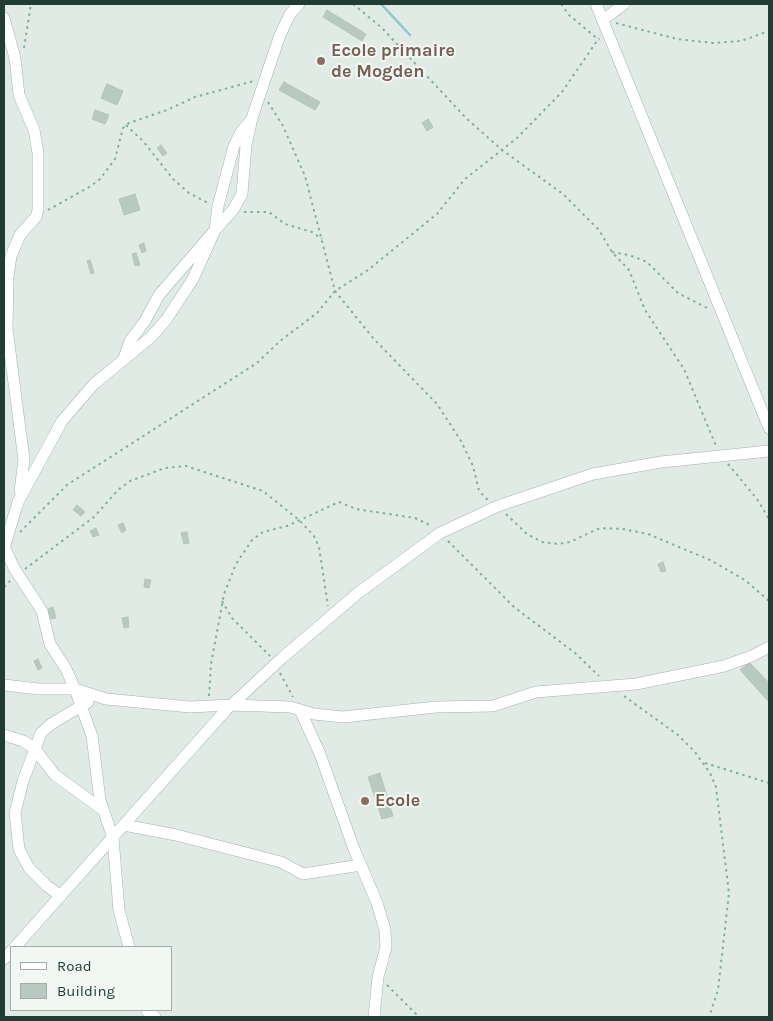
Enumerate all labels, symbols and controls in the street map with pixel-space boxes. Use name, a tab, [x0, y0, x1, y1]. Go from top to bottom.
place label: Ecole primaire de Mogden	[331, 40, 455, 82]
marker: Ecole primaire de Mogden	[315, 55, 327, 67]
place label: Ecole	[375, 790, 420, 812]
marker: Ecole	[359, 795, 371, 807]
legend	[10, 946, 172, 1011]
text: Road	[57, 957, 92, 975]
text: Building	[57, 982, 115, 1000]

